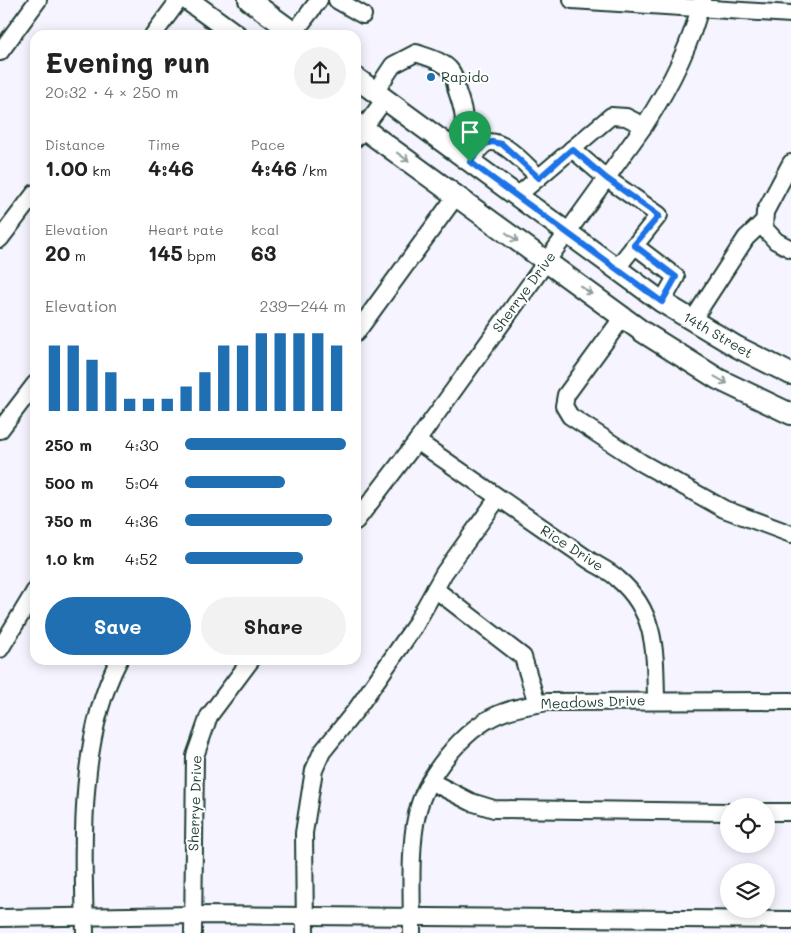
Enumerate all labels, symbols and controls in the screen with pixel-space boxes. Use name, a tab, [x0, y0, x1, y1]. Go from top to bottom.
text: Evening run	[45, 44, 210, 80]
button: share	[294, 47, 346, 99]
place label: Rapido	[441, 67, 489, 86]
marker: Rapido	[425, 71, 437, 83]
text: 20:32 · 4 × 250 m	[45, 81, 179, 102]
pin	[449, 111, 491, 162]
icon: arrive	[456, 118, 484, 146]
text: Distance	[45, 135, 105, 154]
text: Time	[148, 135, 180, 154]
text: Pace	[251, 135, 285, 154]
one-way arrow	[396, 152, 410, 162]
text: 1.00	[45, 154, 88, 181]
text: 4:46	[148, 154, 194, 181]
text: 4:46	[251, 154, 297, 181]
text: km	[88, 161, 111, 180]
text: /km	[297, 161, 327, 180]
text: Elevation	[45, 220, 108, 239]
text: Heart rate	[148, 220, 224, 239]
text: kcal	[251, 220, 279, 239]
one-way arrow	[505, 231, 518, 242]
text: 20	[45, 239, 70, 266]
text: 145	[148, 239, 183, 266]
text: 63	[251, 239, 276, 266]
text: m	[70, 246, 86, 265]
text: bpm	[183, 246, 216, 265]
street label: Sherrye Drive	[488, 247, 559, 336]
one-way arrow	[579, 285, 593, 295]
text: Elevation	[45, 295, 117, 316]
text: 239–244 m	[260, 295, 346, 316]
street label: 14th Street	[680, 307, 757, 362]
one-way arrow	[713, 376, 728, 385]
text: 250 m	[45, 434, 92, 455]
text: 4:30	[125, 434, 159, 455]
text: 500 m	[45, 472, 93, 493]
text: 5:04	[125, 472, 159, 493]
text: 750 m	[45, 510, 92, 531]
text: 4:36	[125, 510, 158, 531]
street label: Rice Drive	[537, 520, 607, 575]
text: 1.0 km	[45, 548, 94, 569]
text: 4:52	[125, 548, 158, 569]
button: Save	[45, 597, 191, 655]
button: Share	[201, 597, 346, 655]
street label: Meadows Drive	[540, 690, 646, 713]
street label: Sherrye Drive	[183, 755, 206, 851]
map controls	[720, 798, 775, 918]
button: locate	[720, 798, 775, 853]
button: layers	[720, 863, 775, 918]

